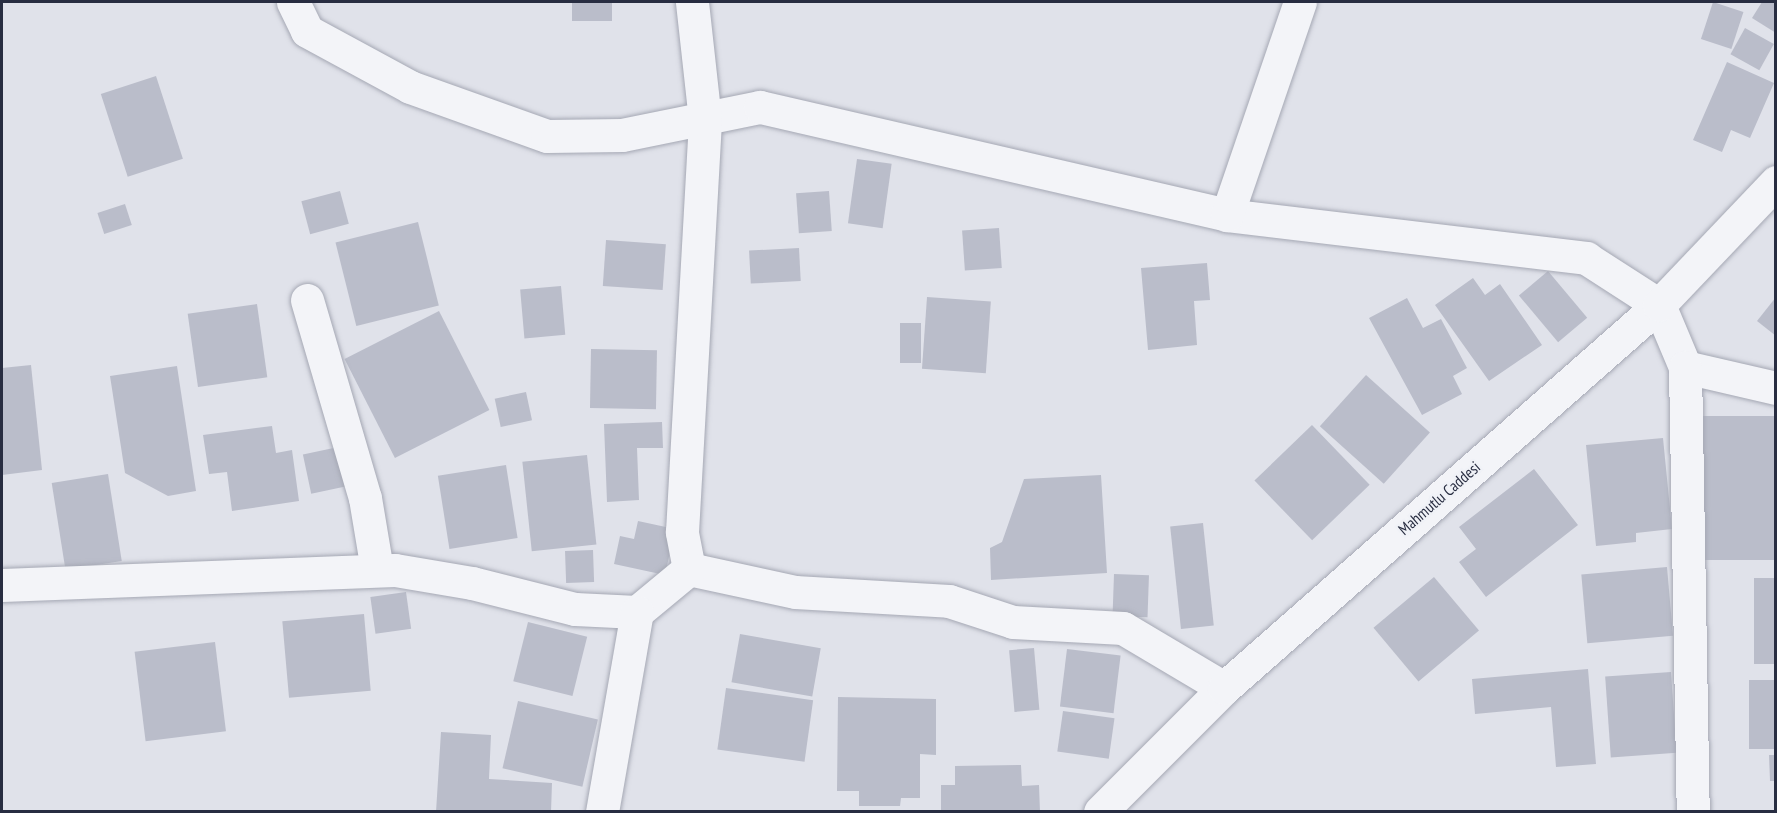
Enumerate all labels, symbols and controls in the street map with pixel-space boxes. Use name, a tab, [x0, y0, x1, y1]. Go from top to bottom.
street label: Mahmutlu Caddesi	[1394, 457, 1484, 539]

